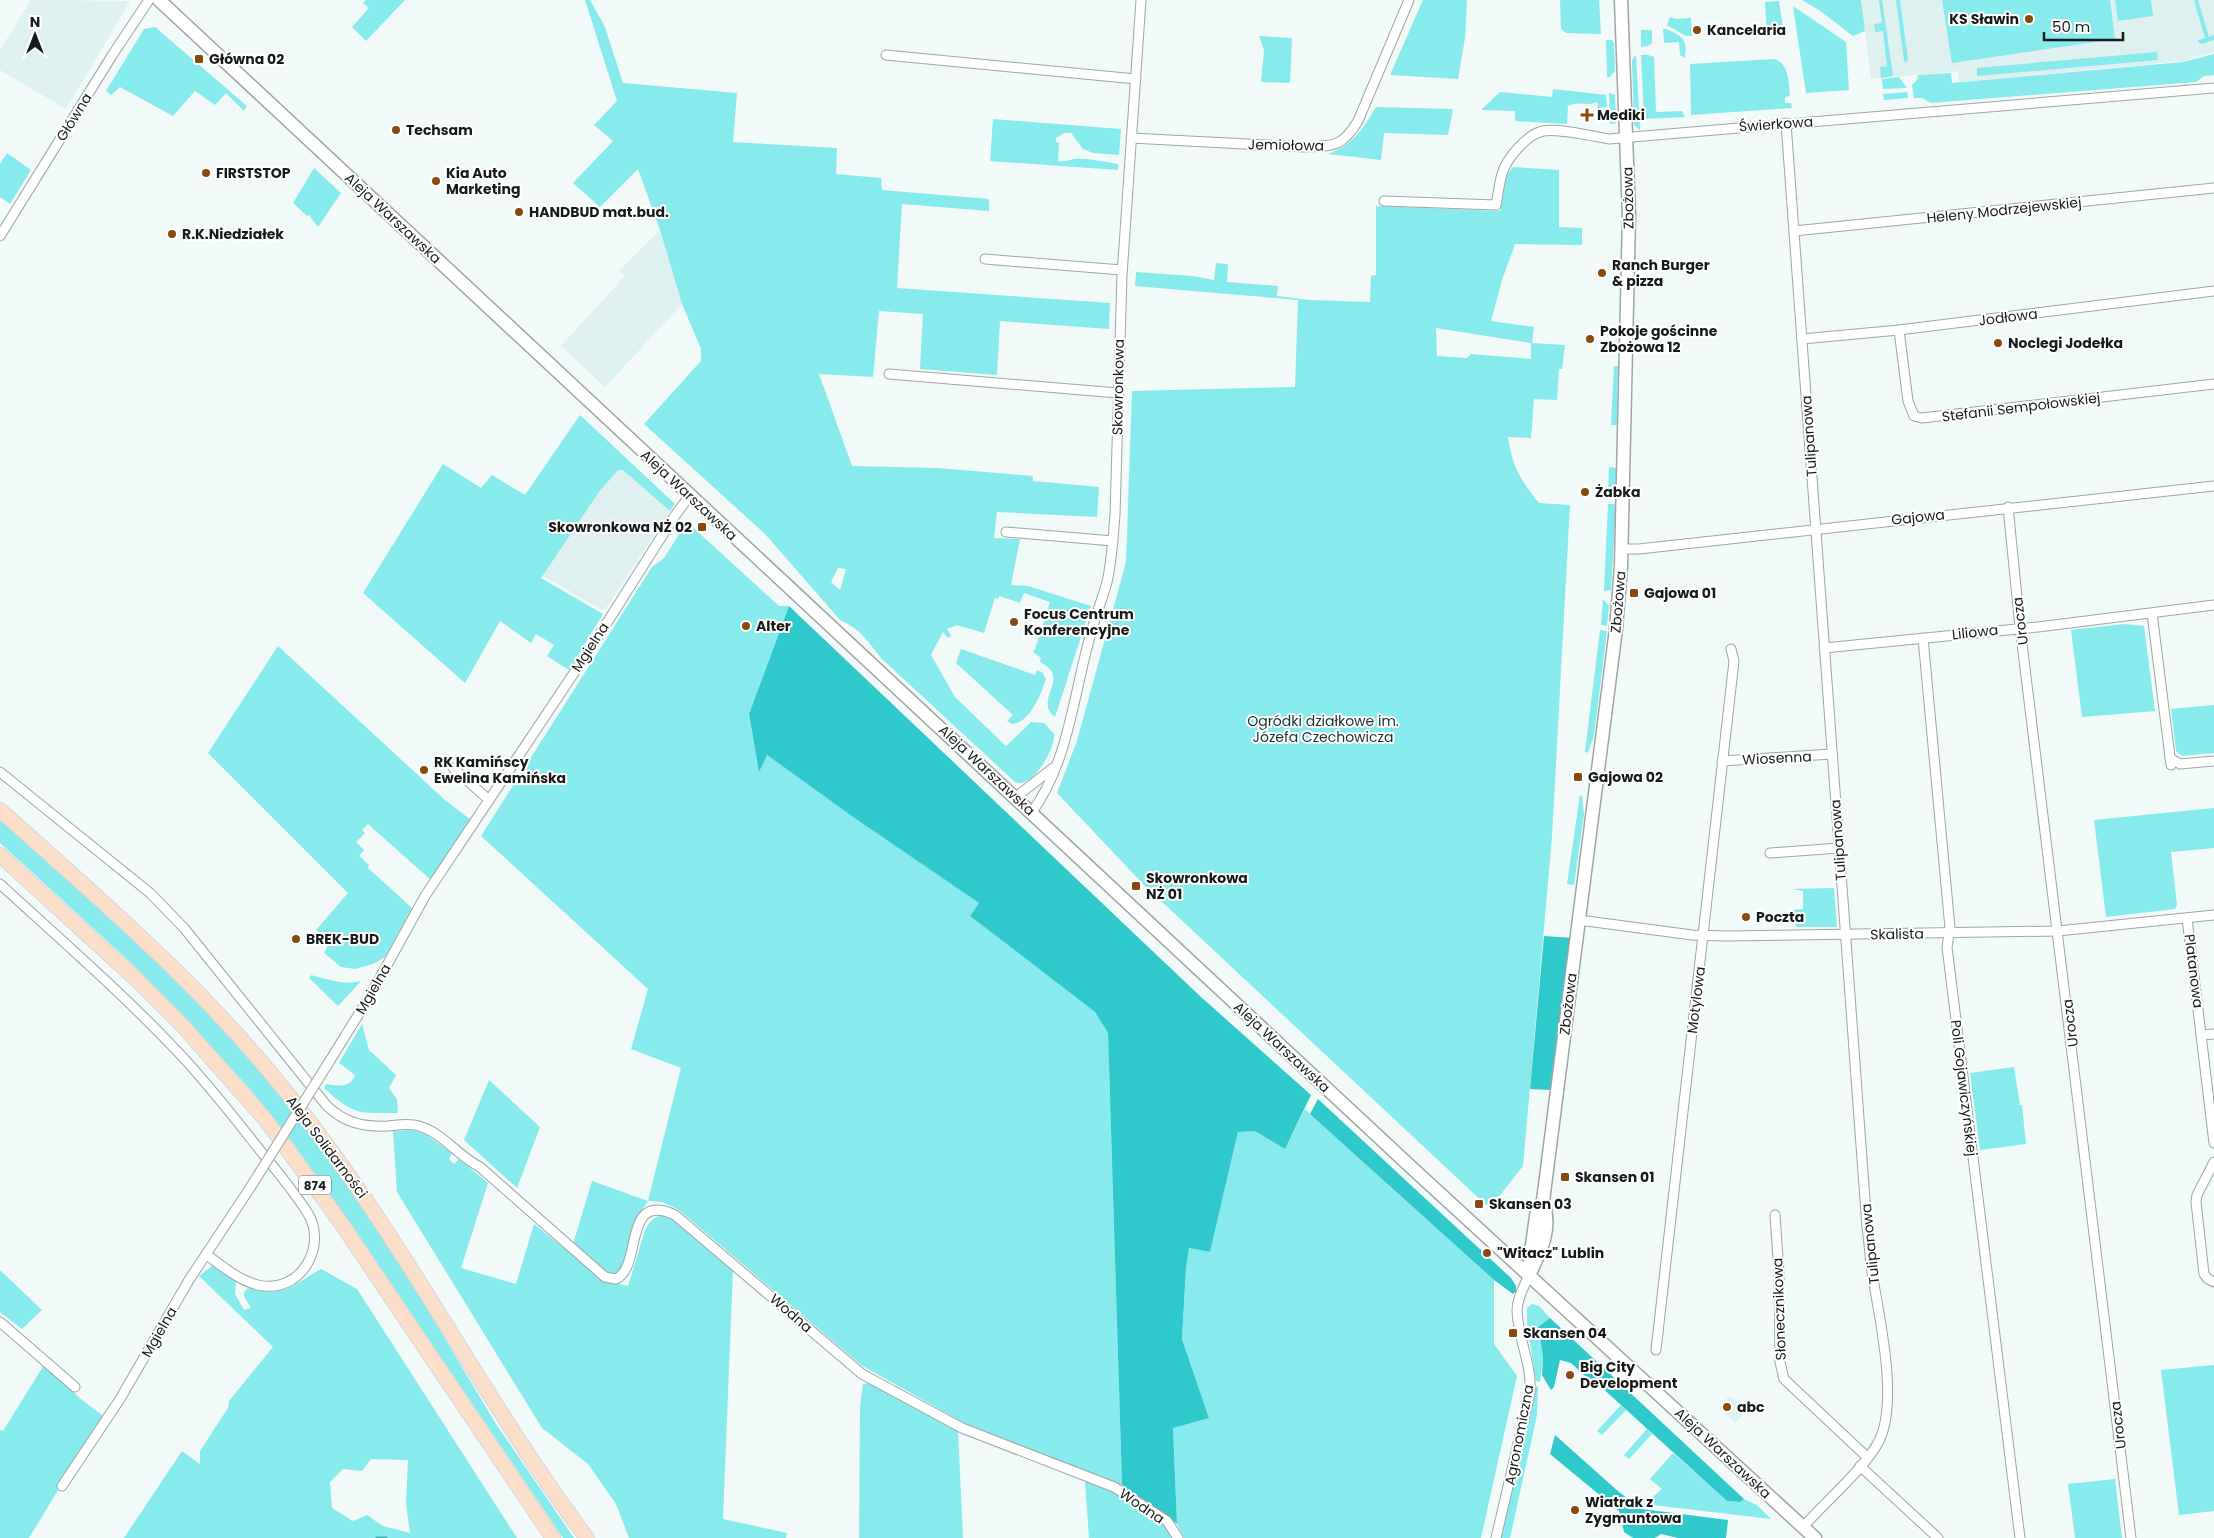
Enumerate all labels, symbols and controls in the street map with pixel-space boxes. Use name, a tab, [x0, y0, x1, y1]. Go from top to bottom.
place label: KS Sławin	[1949, 9, 2019, 29]
north arrow	[10, 10, 60, 60]
scale bar	[2044, 10, 2123, 42]
text: N	[30, 12, 40, 32]
marker: KS Sławin	[2023, 13, 2035, 25]
text: 50 m	[2052, 16, 2090, 37]
place label: Kancelaria	[1707, 20, 1786, 40]
marker: Kancelaria	[1691, 24, 1703, 36]
place label: Główna 02	[209, 49, 284, 69]
marker: Główna 02	[193, 53, 205, 65]
street label: Główna	[51, 89, 97, 145]
place label: Mediki	[1597, 105, 1645, 125]
marker: Mediki	[1581, 109, 1593, 121]
street label: Świerkowa	[1738, 111, 1814, 137]
place label: Techsam	[406, 120, 473, 140]
marker: Techsam	[390, 124, 402, 136]
street label: Jemiołowa	[1248, 134, 1324, 156]
place label: FIRSTSTOP	[216, 163, 291, 183]
place label: Kia Auto Marketing	[446, 163, 520, 199]
marker: FIRSTSTOP	[200, 167, 212, 179]
street label: Zbożowa	[1617, 167, 1639, 229]
street label: Aleja Warszawska	[340, 168, 446, 268]
marker: Kia Auto Marketing	[430, 175, 442, 187]
street label: Heleny Modrzejewskiej	[1926, 192, 2082, 228]
place label: HANDBUD mat.bud.	[529, 202, 669, 222]
marker: HANDBUD mat.bud.	[513, 206, 525, 218]
place label: R.K.Niedziałek	[182, 224, 284, 244]
marker: R.K.Niedziałek	[166, 228, 178, 240]
place label: Ranch Burger & pizza	[1612, 255, 1710, 291]
marker: Ranch Burger & pizza	[1596, 267, 1608, 279]
street label: Jodłowa	[1977, 303, 2039, 331]
place label: Pokoje gościnne Zbożowa 12	[1600, 321, 1718, 357]
marker: Pokoje gościnne Zbożowa 12	[1584, 333, 1596, 345]
place label: Noclegi Jodełka	[2008, 333, 2123, 353]
marker: Noclegi Jodełka	[1992, 337, 2004, 349]
street label: Skowronkowa	[1107, 339, 1129, 435]
street label: Stefanii Sempołowskiej	[1941, 387, 2101, 427]
street label: Tulipanowa	[1796, 395, 1822, 477]
street label: Aleja Warszawska	[636, 445, 742, 545]
place label: Żabka	[1595, 482, 1641, 502]
marker: Żabka	[1579, 486, 1591, 498]
street label: Gajowa	[1890, 504, 1946, 530]
place label: Skowronkowa NŻ 02	[548, 517, 692, 537]
marker: Skowronkowa NŻ 02	[696, 521, 708, 533]
street label: Zbożowa	[1605, 570, 1631, 634]
place label: Gajowa 01	[1644, 583, 1716, 603]
marker: Gajowa 01	[1628, 587, 1640, 599]
street label: Urocza	[2007, 596, 2033, 646]
place label: Focus Centrum Konferencyjne	[1024, 604, 1134, 640]
place label: Alter	[756, 616, 791, 636]
marker: Focus Centrum Konferencyjne	[1008, 616, 1020, 628]
street label: Mgielna	[566, 618, 614, 676]
marker: Alter	[740, 620, 752, 632]
street label: Liliowa	[1951, 620, 1999, 644]
park label: Ogródki działkowe im. Józefa Czechowicza	[1247, 711, 1399, 747]
street label: Aleja Warszawska	[934, 720, 1040, 820]
street label: Wiosenna	[1742, 746, 1812, 770]
place label: RK Kamińscy Ewelina Kamińska	[434, 752, 566, 788]
marker: RK Kamińscy Ewelina Kamińska	[418, 764, 430, 776]
place label: Gajowa 02	[1588, 767, 1663, 787]
marker: Gajowa 02	[1572, 771, 1584, 783]
street label: Tulipanowa	[1825, 799, 1851, 881]
place label: Skowronkowa NŻ 01	[1146, 868, 1248, 904]
marker: Skowronkowa NŻ 01	[1130, 880, 1142, 892]
place label: Poczta	[1756, 907, 1804, 927]
marker: Poczta	[1740, 911, 1752, 923]
street label: Skalista	[1870, 924, 1924, 944]
place label: BREK-BUD	[306, 929, 379, 949]
marker: BREK-BUD	[290, 933, 302, 945]
street label: Platanowa	[2180, 933, 2208, 1009]
street label: Mgielna	[350, 960, 396, 1018]
street label: Motylowa	[1682, 965, 1710, 1035]
street label: Zbożowa	[1554, 972, 1582, 1036]
street label: Aleja Warszawska	[1229, 997, 1335, 1097]
street label: Urocza	[2057, 998, 2083, 1048]
street label: Poli Gojawiczyńskiej	[1946, 1019, 1982, 1157]
street label: Aleja Solidarności	[282, 1092, 372, 1202]
place label: Skansen 01	[1575, 1167, 1654, 1187]
marker: Skansen 01	[1559, 1171, 1571, 1183]
road number: 874	[299, 1176, 331, 1194]
place label: Skansen 03	[1489, 1194, 1572, 1214]
marker: Skansen 03	[1473, 1198, 1485, 1210]
street label: Tulipanowa	[1856, 1203, 1884, 1285]
place label: "Witacz" Lublin	[1497, 1243, 1604, 1263]
marker: "Witacz" Lublin	[1481, 1247, 1493, 1259]
street label: Słonecznikowa	[1767, 1257, 1791, 1361]
street label: Wodna	[765, 1289, 817, 1337]
street label: Mgielna	[136, 1303, 182, 1361]
place label: Skansen 04	[1523, 1323, 1607, 1343]
marker: Skansen 04	[1507, 1327, 1519, 1339]
place label: Big City Development	[1580, 1357, 1678, 1393]
marker: Big City Development	[1564, 1369, 1576, 1381]
street label: Agronomiczna	[1499, 1383, 1539, 1487]
place label: abc	[1737, 1397, 1765, 1417]
street label: Urocza	[2105, 1400, 2131, 1450]
marker: abc	[1721, 1401, 1733, 1413]
street label: Aleja Warszawska	[1670, 1403, 1776, 1503]
street label: Wodna	[1115, 1484, 1169, 1528]
place label: Wiatrak z Zygmuntowa	[1585, 1492, 1682, 1528]
marker: Wiatrak z Zygmuntowa	[1569, 1504, 1581, 1516]

